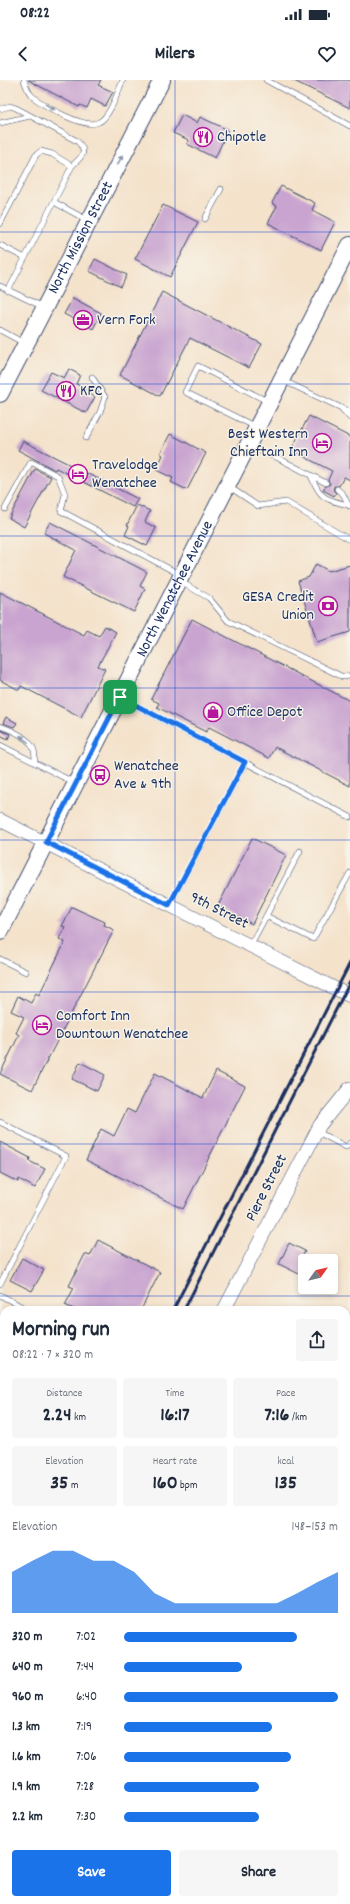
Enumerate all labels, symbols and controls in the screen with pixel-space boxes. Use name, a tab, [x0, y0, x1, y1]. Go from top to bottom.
text: 08:22	[20, 3, 50, 25]
text: Milers	[155, 42, 195, 67]
icon: back	[12, 43, 34, 65]
icon: heart	[316, 43, 338, 65]
one-way arrow	[44, 104, 56, 111]
restaurant icon: Chipotle	[192, 126, 214, 148]
place label: Chipotle	[217, 126, 266, 149]
one-way arrow	[117, 155, 123, 166]
street label: North Mission Street	[42, 177, 119, 298]
office icon: Vern Fork	[72, 309, 94, 331]
place label: Vern Fork	[97, 309, 155, 332]
restaurant icon: KFC	[55, 380, 77, 402]
place label: KFC	[80, 380, 103, 403]
place label: Best Western Chieftain Inn	[228, 423, 308, 464]
hotel icon: Best Western Chieftain Inn	[311, 432, 333, 454]
place label: Travelodge Wenatchee	[92, 454, 158, 495]
hotel icon: Travelodge Wenatchee	[67, 463, 89, 485]
street label: North Wenatchee Avenue	[130, 517, 219, 661]
place label: GESA Credit Union	[242, 586, 314, 627]
bank icon: GESA Credit Union	[317, 595, 339, 617]
pin	[103, 680, 137, 714]
icon: arrive	[109, 686, 131, 708]
shop icon: Office Depot	[202, 701, 224, 723]
place label: Office Depot	[227, 701, 302, 724]
one-way arrow	[19, 735, 29, 744]
place label: Wenatchee Ave & 9th	[114, 755, 179, 796]
bus stop icon: Wenatchee Ave & 9th	[89, 764, 111, 786]
street label: 9th Street	[186, 886, 252, 936]
place label: Comfort Inn Downtown Wenatchee	[56, 1005, 188, 1046]
hotel icon: Comfort Inn Downtown Wenatchee	[31, 1014, 53, 1036]
street label: Piere Street	[240, 1150, 294, 1226]
north arrow	[298, 1254, 338, 1294]
map controls	[298, 1254, 338, 1294]
text: Morning run	[12, 1315, 110, 1346]
button: share	[296, 1319, 338, 1361]
text: 08:22 · 7 × 320 m	[12, 1346, 93, 1365]
text: Distance	[46, 1386, 82, 1402]
text: Time	[166, 1386, 184, 1402]
text: Pace	[276, 1386, 295, 1402]
text: 2.24	[42, 1402, 72, 1430]
text: 16:17	[160, 1402, 190, 1430]
text: 7:16	[264, 1402, 289, 1430]
text: km	[72, 1410, 86, 1426]
text: /km	[289, 1410, 307, 1426]
text: Elevation	[45, 1454, 83, 1470]
text: Heart rate	[153, 1454, 197, 1470]
text: kcal	[277, 1454, 294, 1470]
text: 35	[50, 1470, 68, 1498]
text: 160	[152, 1470, 178, 1498]
text: 135	[274, 1470, 297, 1498]
text: m	[68, 1478, 78, 1494]
text: bpm	[178, 1478, 198, 1494]
text: Elevation	[12, 1518, 57, 1537]
text: 148–153 m	[292, 1518, 338, 1537]
text: 320 m	[12, 1628, 42, 1647]
text: 7:02	[76, 1628, 96, 1647]
text: 640 m	[12, 1658, 43, 1677]
text: 7:44	[76, 1658, 94, 1677]
text: 960 m	[12, 1688, 43, 1707]
text: 6:40	[76, 1688, 97, 1707]
text: 1.3 km	[12, 1718, 40, 1737]
text: 7:19	[76, 1718, 92, 1737]
text: 1.6 km	[12, 1748, 41, 1767]
text: 7:06	[76, 1748, 97, 1767]
text: 1.9 km	[12, 1778, 40, 1797]
text: 7:28	[76, 1778, 94, 1797]
text: 2.2 km	[12, 1808, 43, 1827]
text: 7:30	[76, 1808, 96, 1827]
button: Save	[12, 1850, 171, 1896]
button: Share	[179, 1850, 338, 1896]

